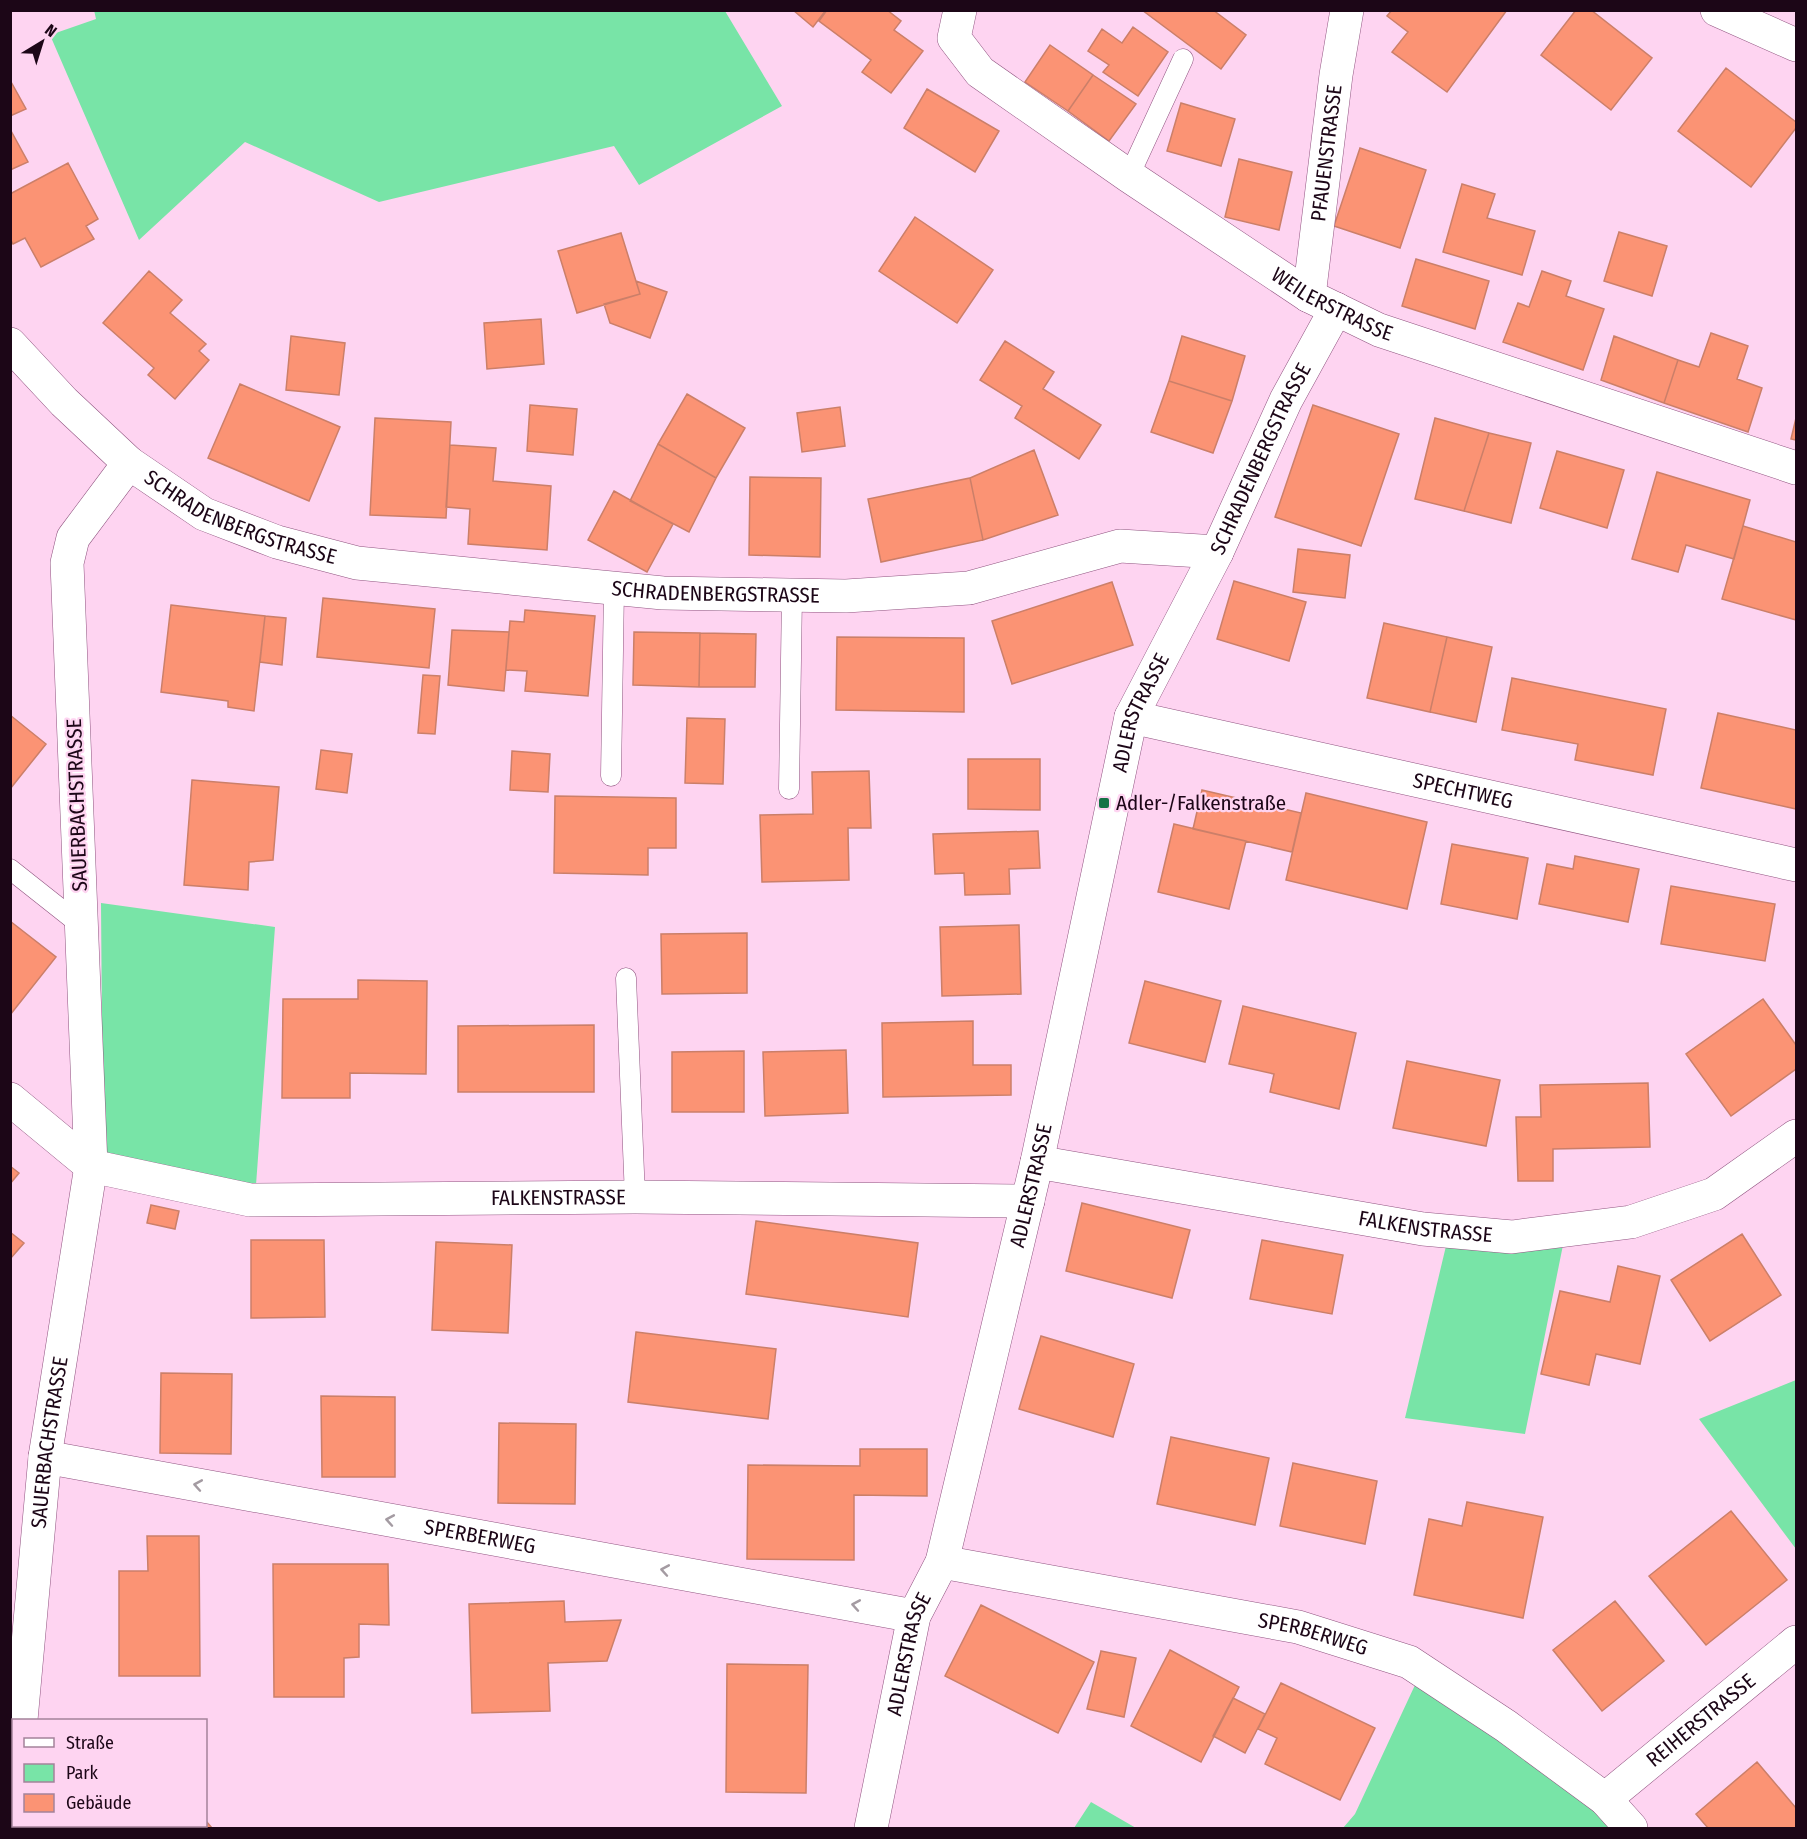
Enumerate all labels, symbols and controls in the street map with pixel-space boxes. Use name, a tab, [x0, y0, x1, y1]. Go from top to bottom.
north arrow	[12, 12, 72, 72]
text: N	[41, 20, 61, 41]
street label: PFAUENSTRASSE	[1305, 83, 1348, 223]
street label: WEILERSTRASSE	[1266, 262, 1396, 347]
street label: SCHRADENBERGSTRASSE	[1205, 358, 1317, 559]
street label: SCHRADENBERGSTRASSE	[139, 464, 339, 570]
street label: SCHRADENBERGSTRASSE	[610, 575, 820, 609]
street label: ADLERSTRASSE	[1107, 649, 1175, 775]
street label: SAUERBACHSTRASSE	[61, 718, 93, 892]
street label: SPECHTWEG	[1410, 767, 1515, 815]
place label: Adler-/Falkenstraße	[1116, 790, 1286, 816]
marker: Adler-/Falkenstraße	[1097, 796, 1111, 810]
street label: ADLERSTRASSE	[1004, 1121, 1058, 1250]
street label: FALKENSTRASSE	[491, 1184, 626, 1211]
street label: FALKENSTRASSE	[1357, 1205, 1494, 1248]
street label: SAUERBACHSTRASSE	[26, 1355, 74, 1530]
one-way arrow	[194, 1479, 204, 1492]
one-way arrow	[385, 1514, 395, 1527]
street label: SPERBERWEG	[422, 1514, 538, 1560]
one-way arrow	[660, 1564, 670, 1577]
street label: ADLERSTRASSE	[881, 1588, 937, 1718]
one-way arrow	[852, 1599, 862, 1612]
street label: SPERBERWEG	[1256, 1607, 1371, 1661]
street label: REIHERSTRASSE	[1641, 1668, 1761, 1773]
legend	[12, 1719, 207, 1827]
text: Straße	[66, 1732, 114, 1754]
text: Park	[66, 1762, 99, 1784]
text: Gebäude	[66, 1792, 132, 1814]

